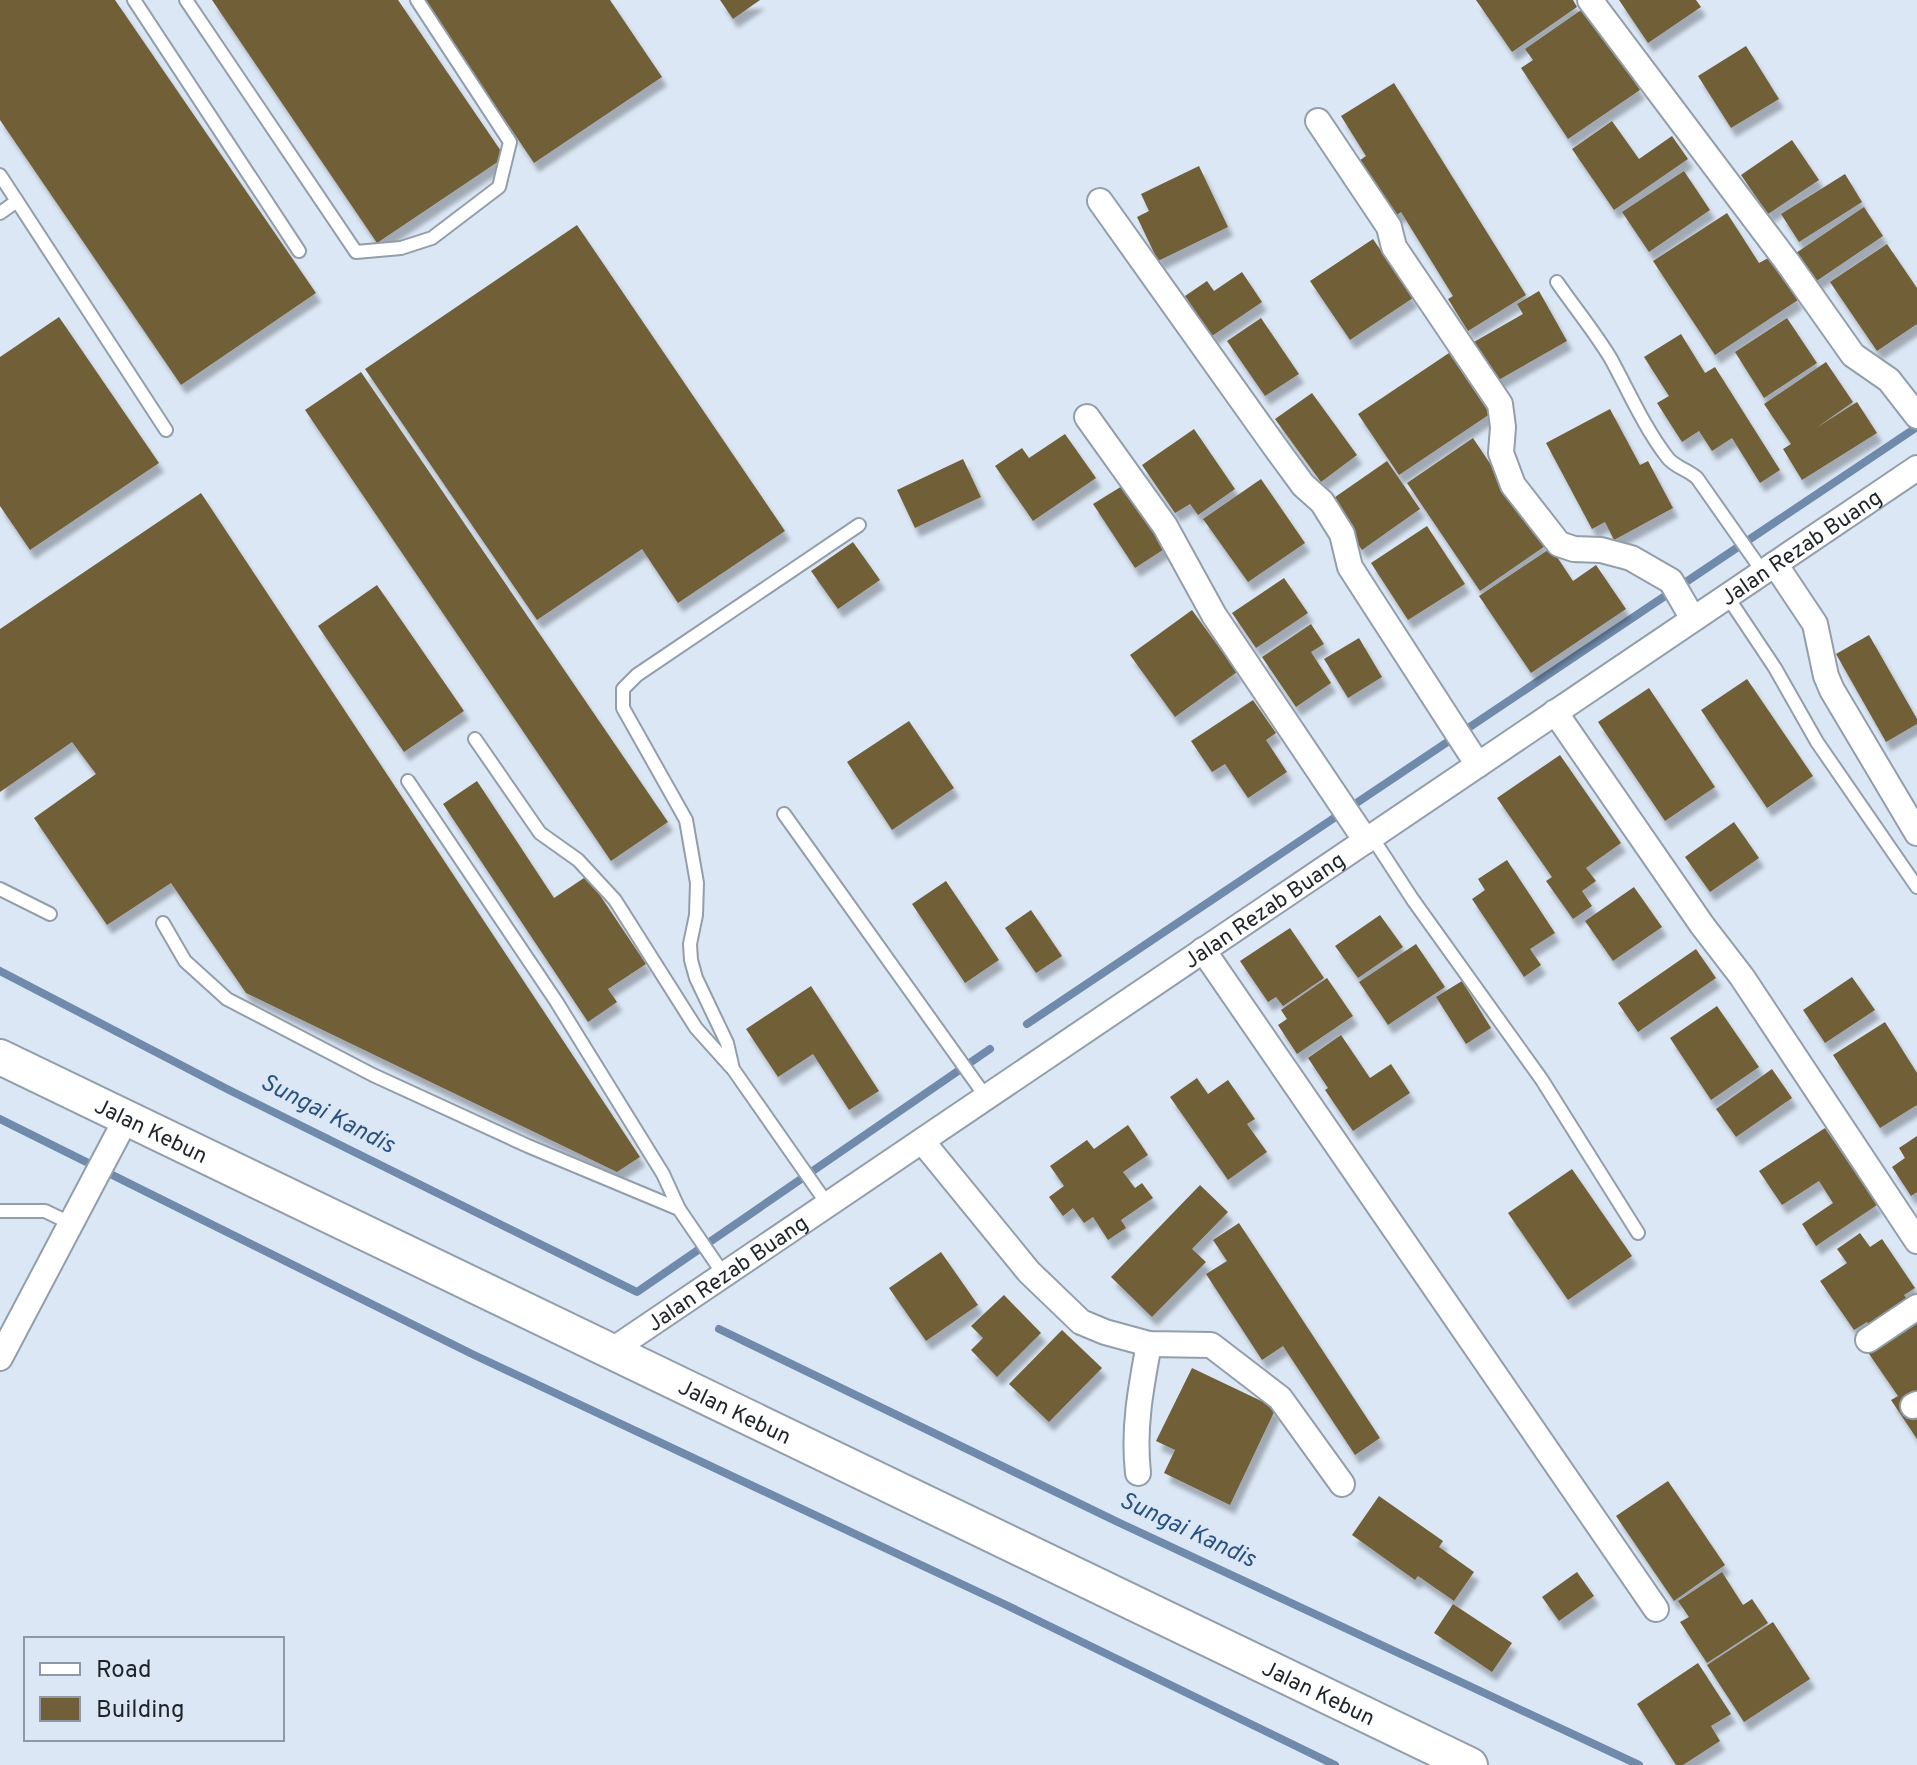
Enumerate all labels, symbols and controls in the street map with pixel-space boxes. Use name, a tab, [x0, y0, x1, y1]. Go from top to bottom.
street label: Jalan Rezab Buang	[1716, 485, 1888, 613]
street label: Jalan Rezab Buang	[1179, 848, 1351, 976]
water label: Sungai Kandis	[255, 1068, 400, 1162]
street label: Jalan Kebun	[89, 1094, 211, 1171]
street label: Jalan Rezab Buang	[643, 1211, 814, 1339]
street label: Jalan Kebun	[673, 1375, 795, 1452]
water label: Sungai Kandis	[1114, 1486, 1261, 1576]
legend	[24, 1637, 284, 1741]
text: Road	[96, 1656, 152, 1686]
street label: Jalan Kebun	[1257, 1656, 1379, 1733]
text: Building	[96, 1696, 185, 1726]

